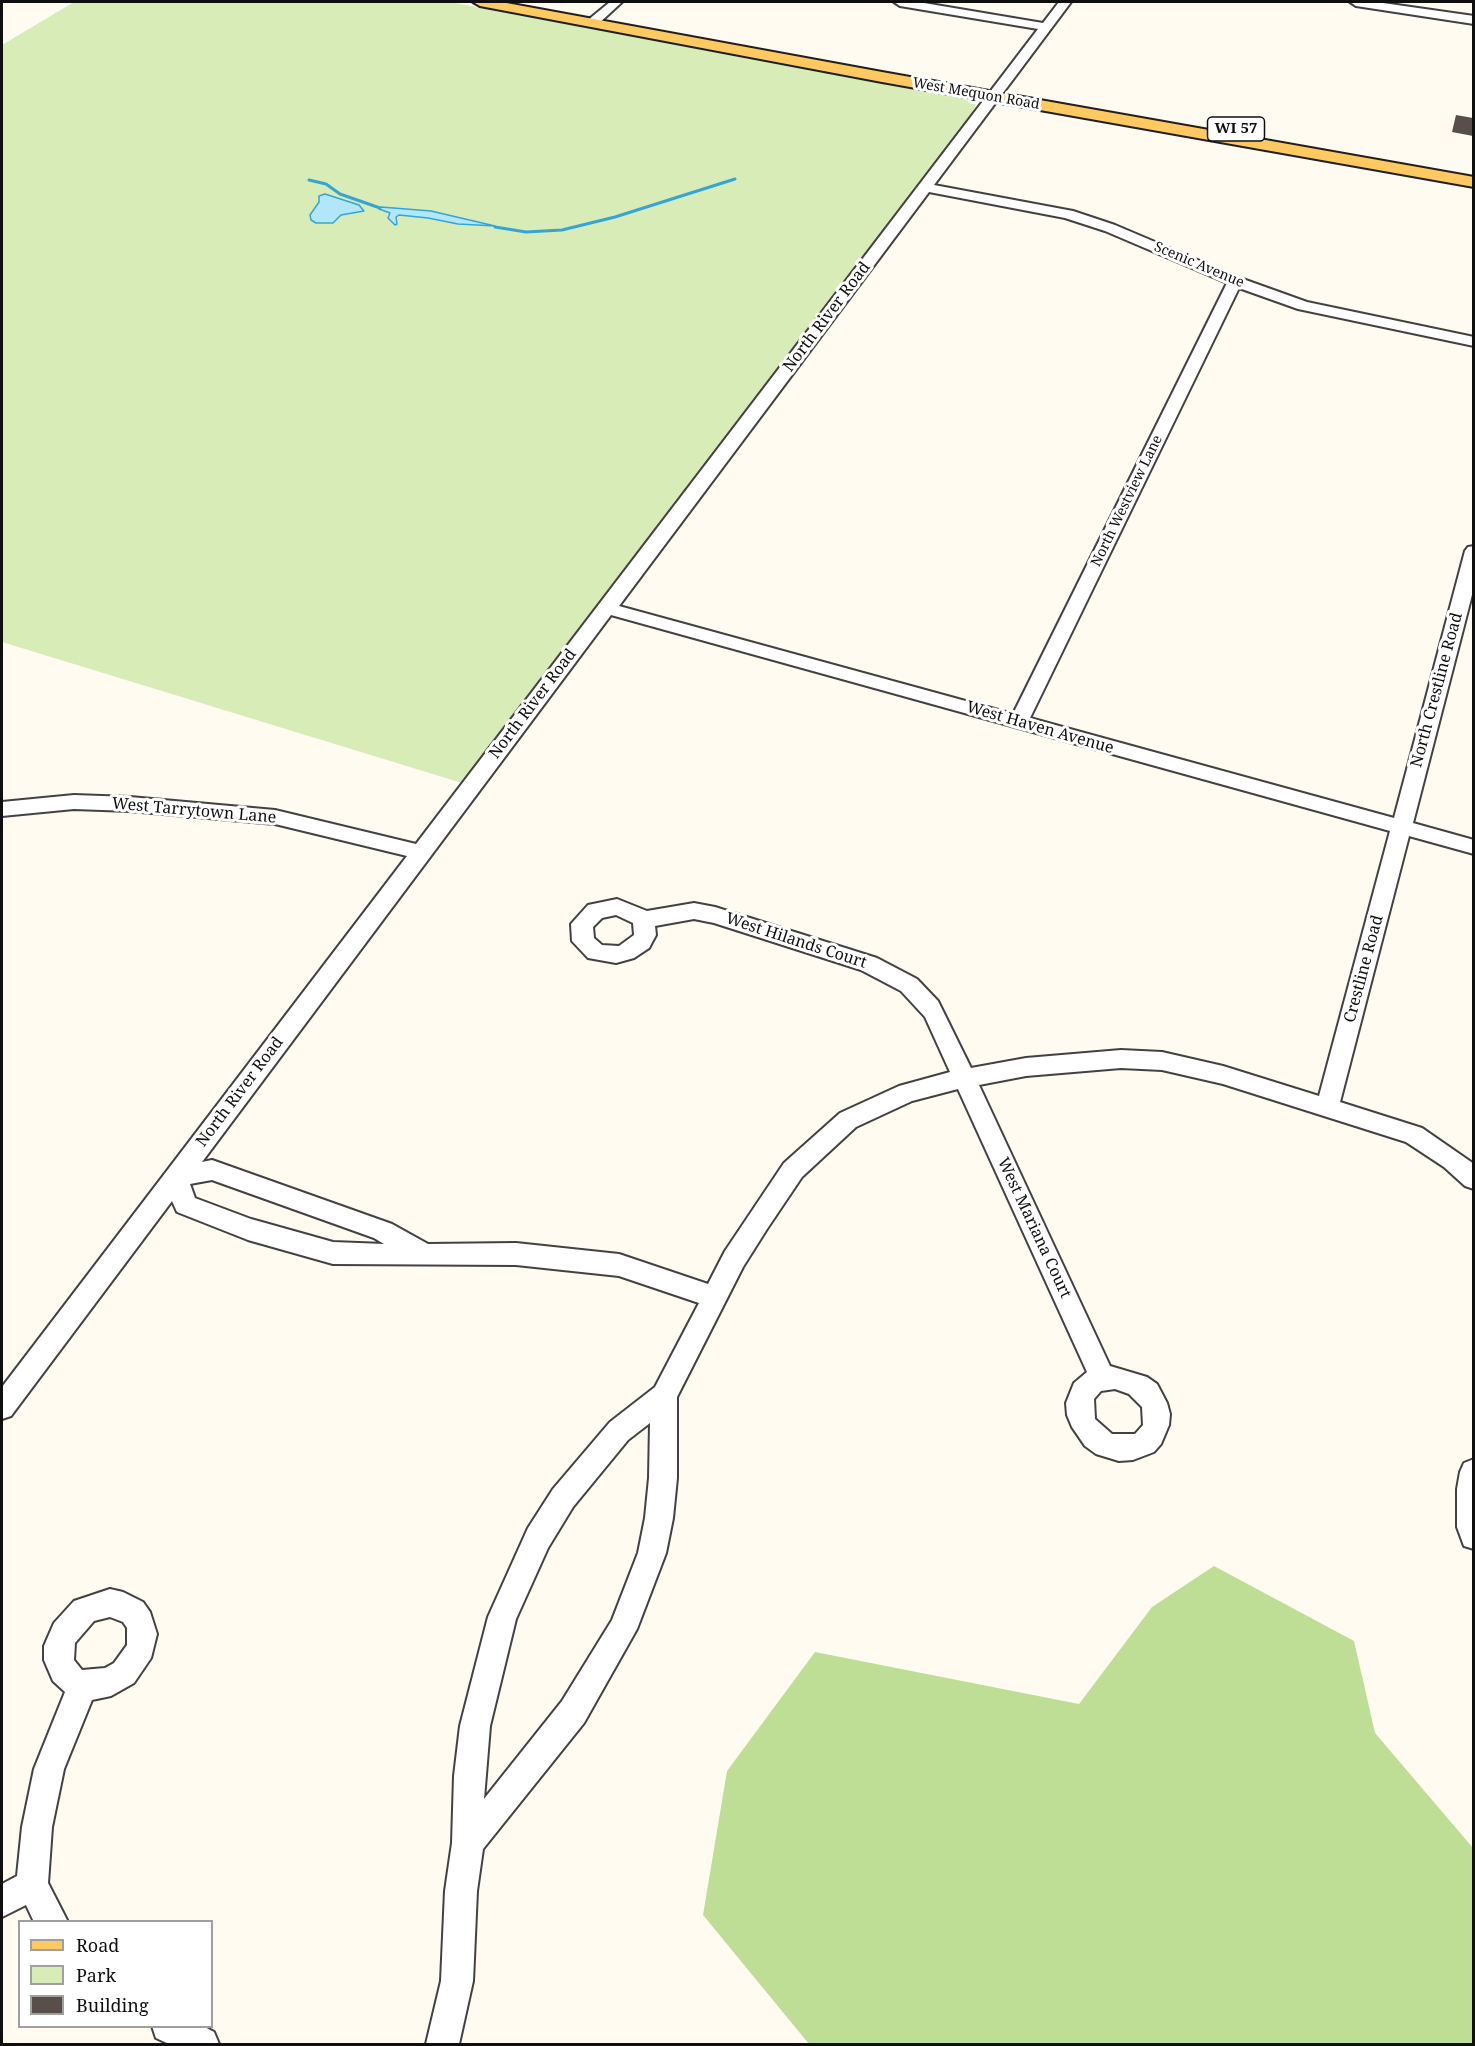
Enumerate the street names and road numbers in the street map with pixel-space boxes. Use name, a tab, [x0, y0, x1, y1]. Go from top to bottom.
street label: West Mequon Road	[911, 75, 1041, 113]
road number: WI 57	[1208, 117, 1264, 141]
street label: Scenic Avenue	[1152, 238, 1246, 292]
street label: North River Road	[779, 258, 875, 376]
street label: North Westview Lane	[1088, 432, 1166, 570]
street label: North Crestline Road	[1407, 611, 1467, 769]
street label: North River Road	[485, 645, 581, 763]
street label: West Haven Avenue	[964, 698, 1116, 758]
street label: West Tarrytown Lane	[111, 794, 277, 828]
street label: West Hilands Court	[723, 909, 869, 973]
street label: Crestline Road	[1340, 913, 1388, 1025]
street label: North River Road	[192, 1033, 288, 1151]
street label: West Mariana Court	[993, 1155, 1075, 1301]

